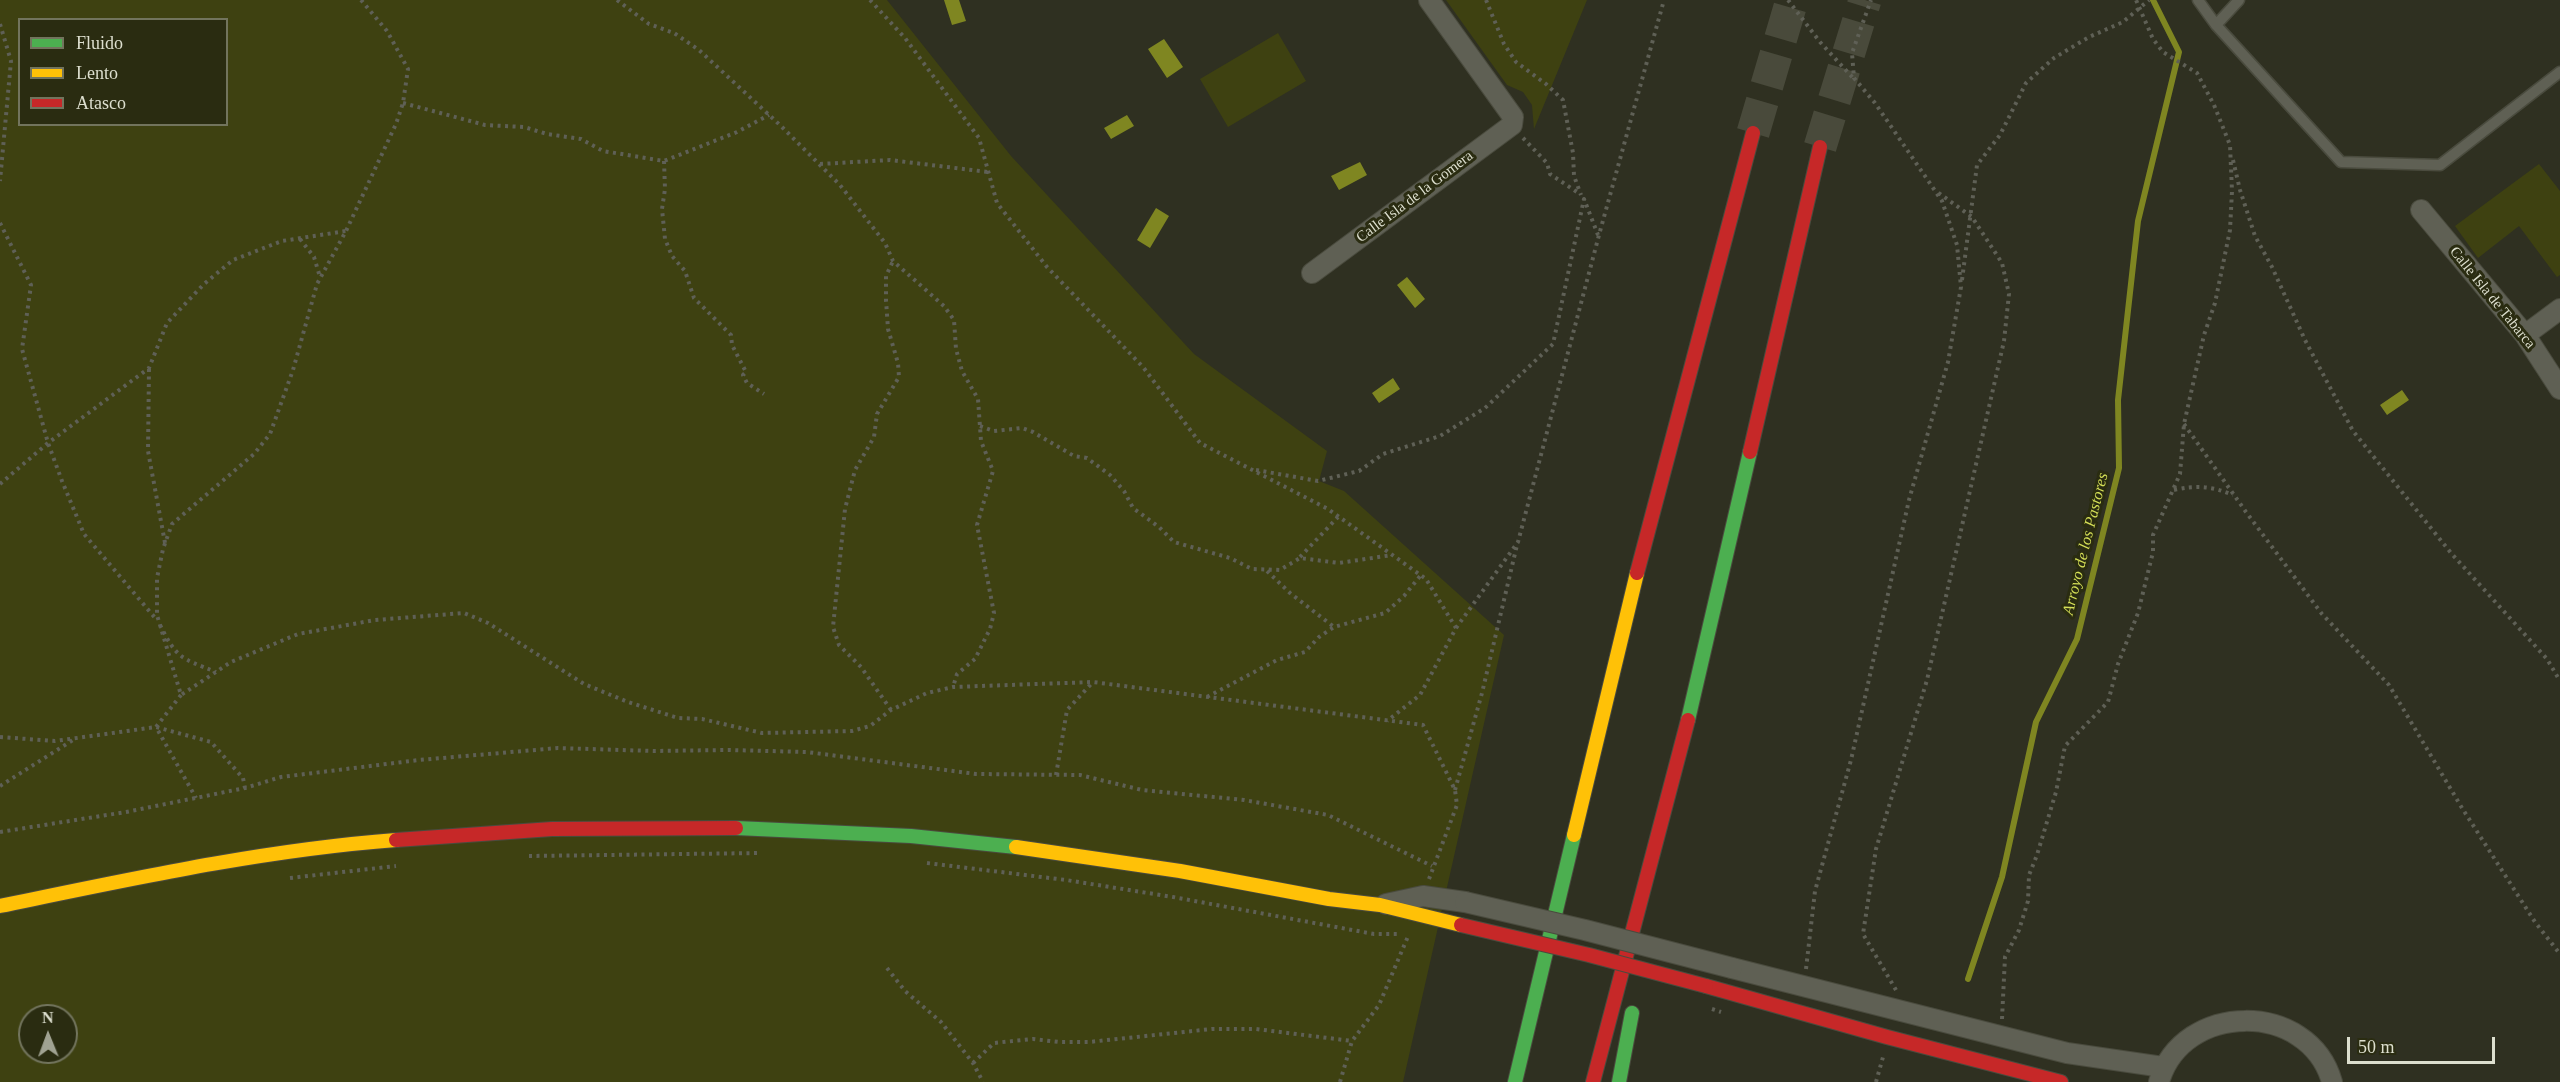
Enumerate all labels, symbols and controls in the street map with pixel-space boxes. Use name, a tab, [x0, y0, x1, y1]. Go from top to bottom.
legend	[18, 18, 228, 126]
text: Fluido	[76, 33, 123, 53]
text: Lento	[76, 63, 118, 83]
text: Atasco	[76, 93, 126, 113]
street label: Calle Isla de la Gomera	[1353, 147, 1477, 247]
street label: Calle Isla de Tabarca	[2445, 243, 2539, 353]
water label: Arroyo de los Pastores	[2059, 471, 2113, 617]
north arrow	[18, 1004, 78, 1064]
text: N	[42, 1009, 54, 1026]
scale bar	[2350, 1025, 2498, 1063]
text: 50 m	[2358, 1037, 2395, 1057]

